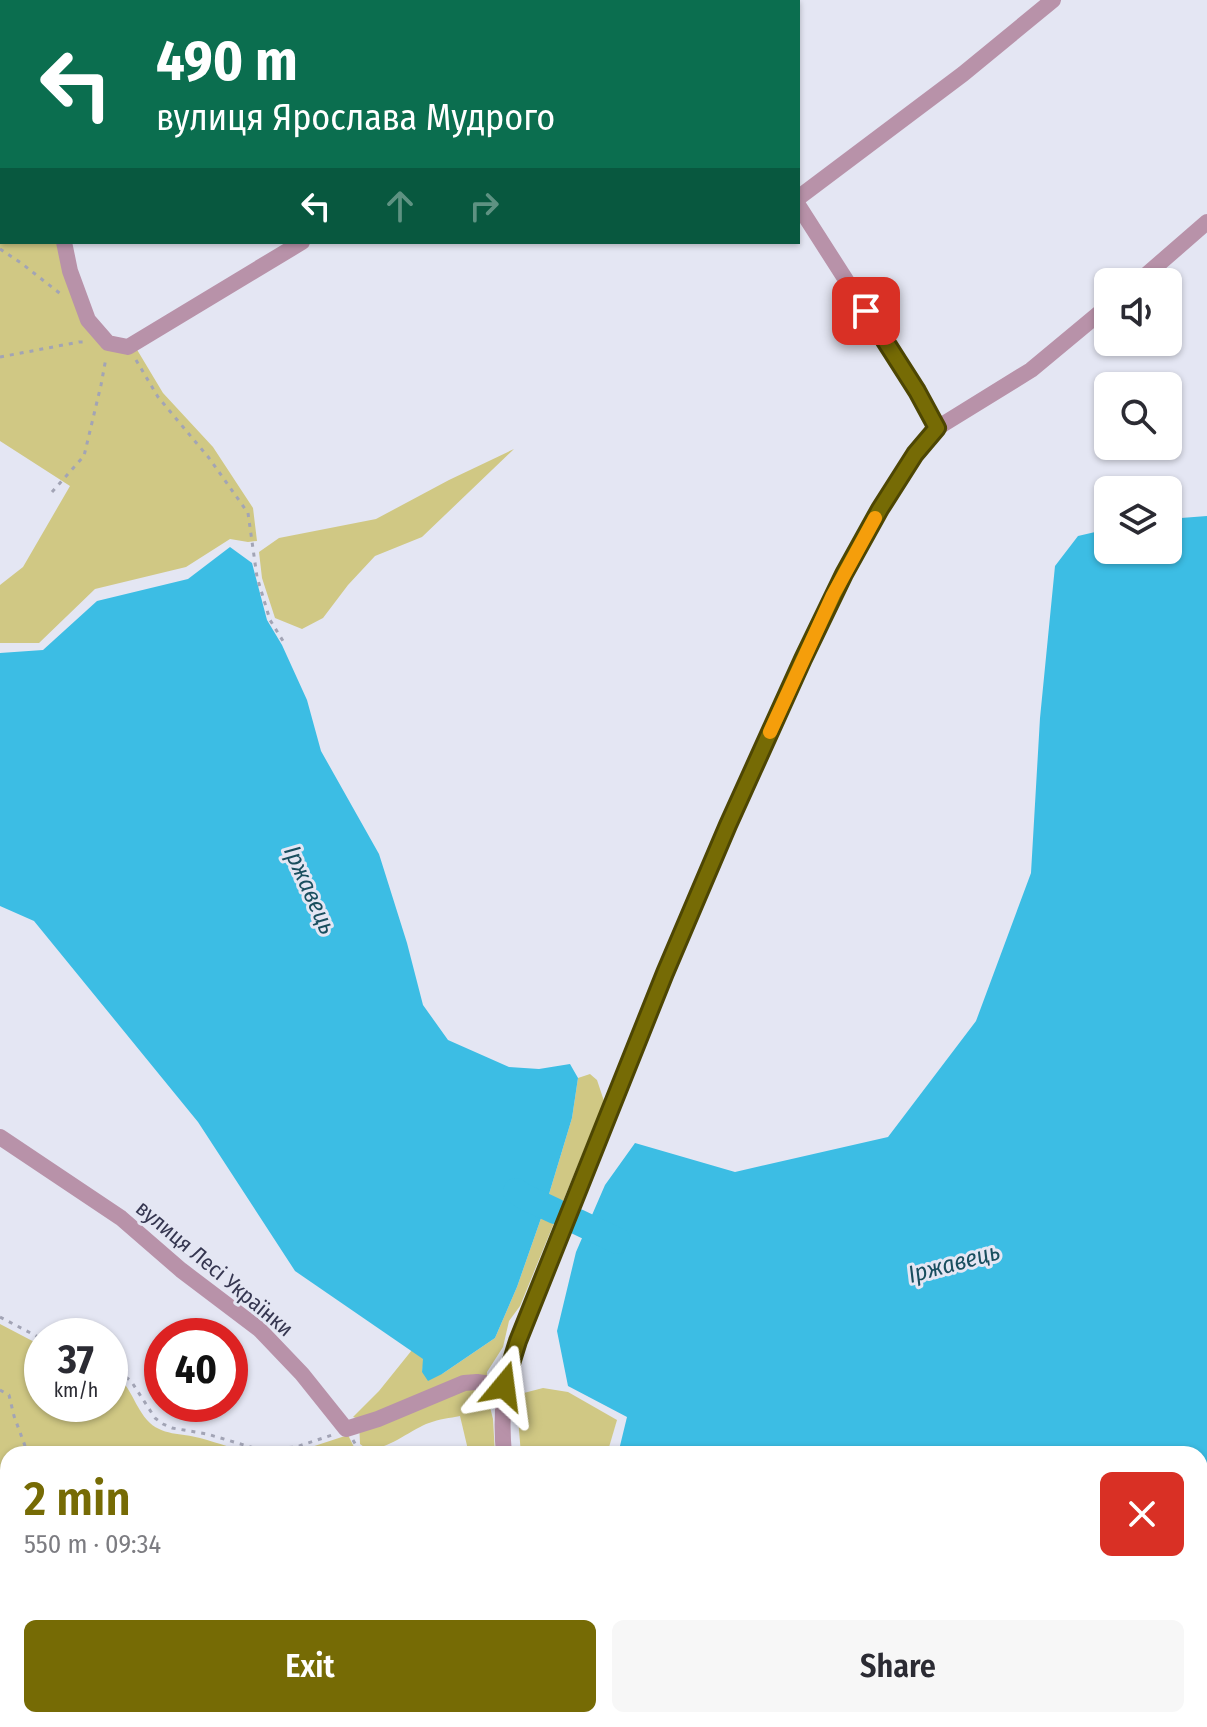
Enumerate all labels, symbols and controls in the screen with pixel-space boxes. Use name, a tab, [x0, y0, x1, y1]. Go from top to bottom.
text: 490 m	[156, 28, 298, 95]
icon: left	[24, 32, 128, 136]
text: вулиця Ярослава Мудрого	[156, 96, 555, 140]
icon: left	[294, 184, 338, 228]
icon: ahead	[378, 184, 422, 228]
icon: right	[462, 184, 506, 228]
map controls	[1094, 268, 1182, 564]
button: sound	[1094, 268, 1182, 356]
pin	[832, 277, 900, 345]
icon: arrive	[844, 289, 888, 333]
button: search	[1094, 372, 1182, 460]
button: layers	[1094, 476, 1182, 564]
water label: Іржавець	[278, 841, 342, 939]
street label: вулиця Лесі Українки	[130, 1195, 299, 1342]
water label: Іржавець	[905, 1237, 1003, 1289]
speed limit sign: 40	[144, 1318, 248, 1422]
text: 37	[58, 1336, 94, 1384]
position arrow	[462, 1344, 546, 1428]
text: km/h	[54, 1378, 98, 1402]
text: 2 min	[24, 1470, 131, 1528]
button: close	[1100, 1472, 1184, 1556]
text: 550 m · 09:34	[24, 1529, 161, 1560]
button: Exit	[24, 1620, 596, 1712]
button: Share	[612, 1620, 1184, 1712]

